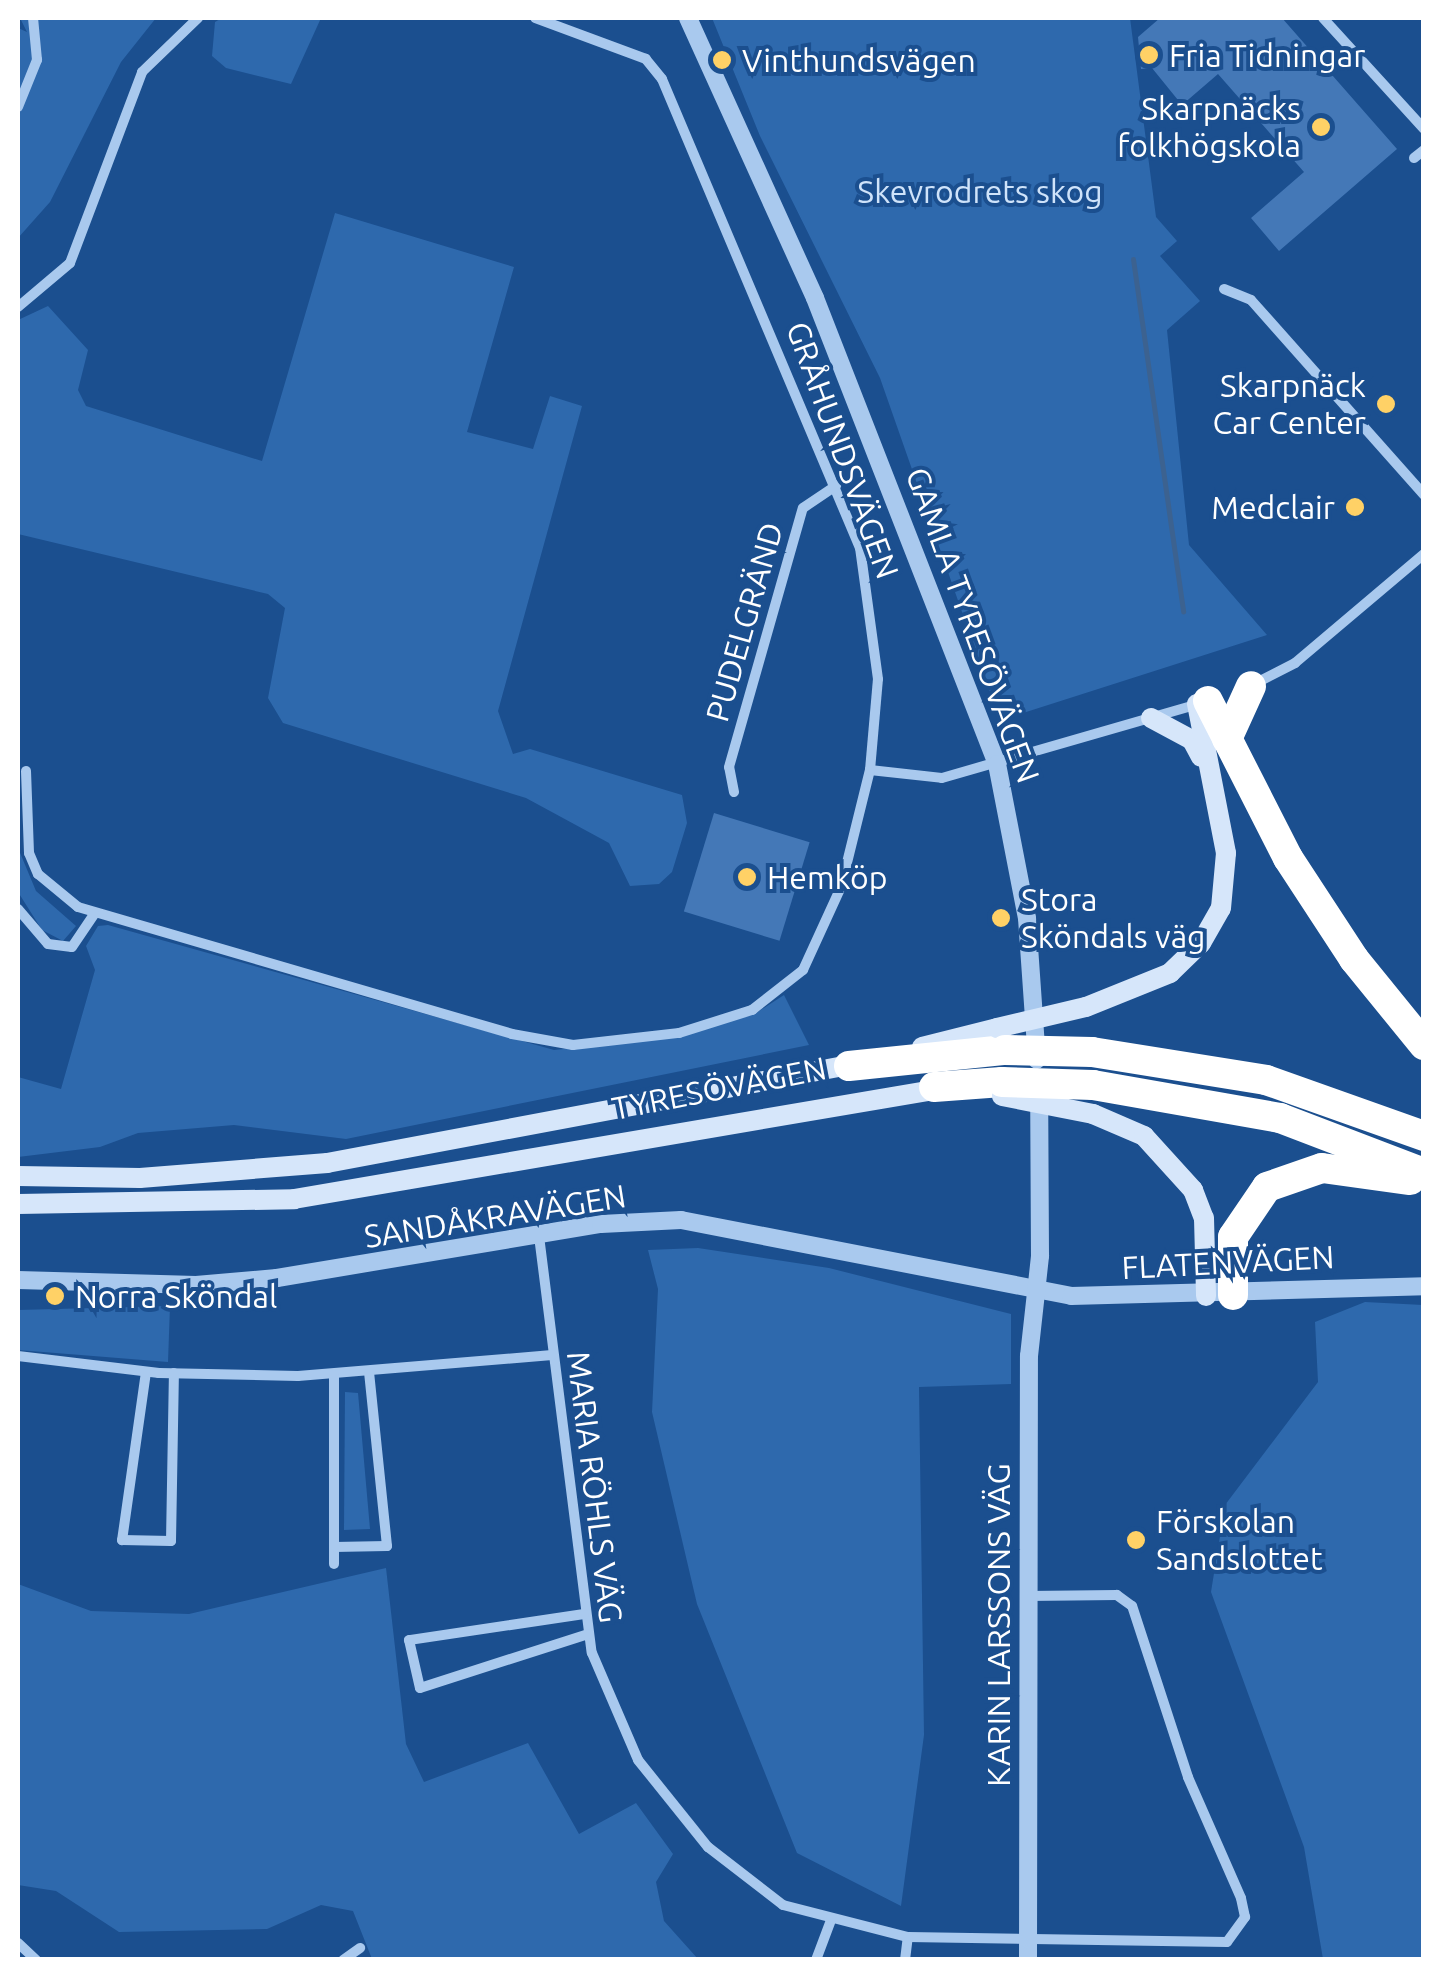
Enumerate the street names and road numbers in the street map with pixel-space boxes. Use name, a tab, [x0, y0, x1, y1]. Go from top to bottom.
street label: GRÅHUNDSVÄGEN	[779, 316, 907, 584]
street label: GAMLA TYRESÖVÄGEN	[898, 462, 1048, 788]
street label: PUDELGRÄND	[697, 518, 791, 726]
street label: TYRESÖVÄGEN	[609, 1048, 829, 1128]
street label: SANDÅKRAVÄGEN	[362, 1176, 628, 1256]
street label: FLATENVÄGEN	[1121, 1237, 1335, 1287]
street label: MARIA RÖHLS VÄG	[559, 1349, 631, 1625]
street label: KARIN LARSSONS VÄG	[979, 1463, 1017, 1787]

